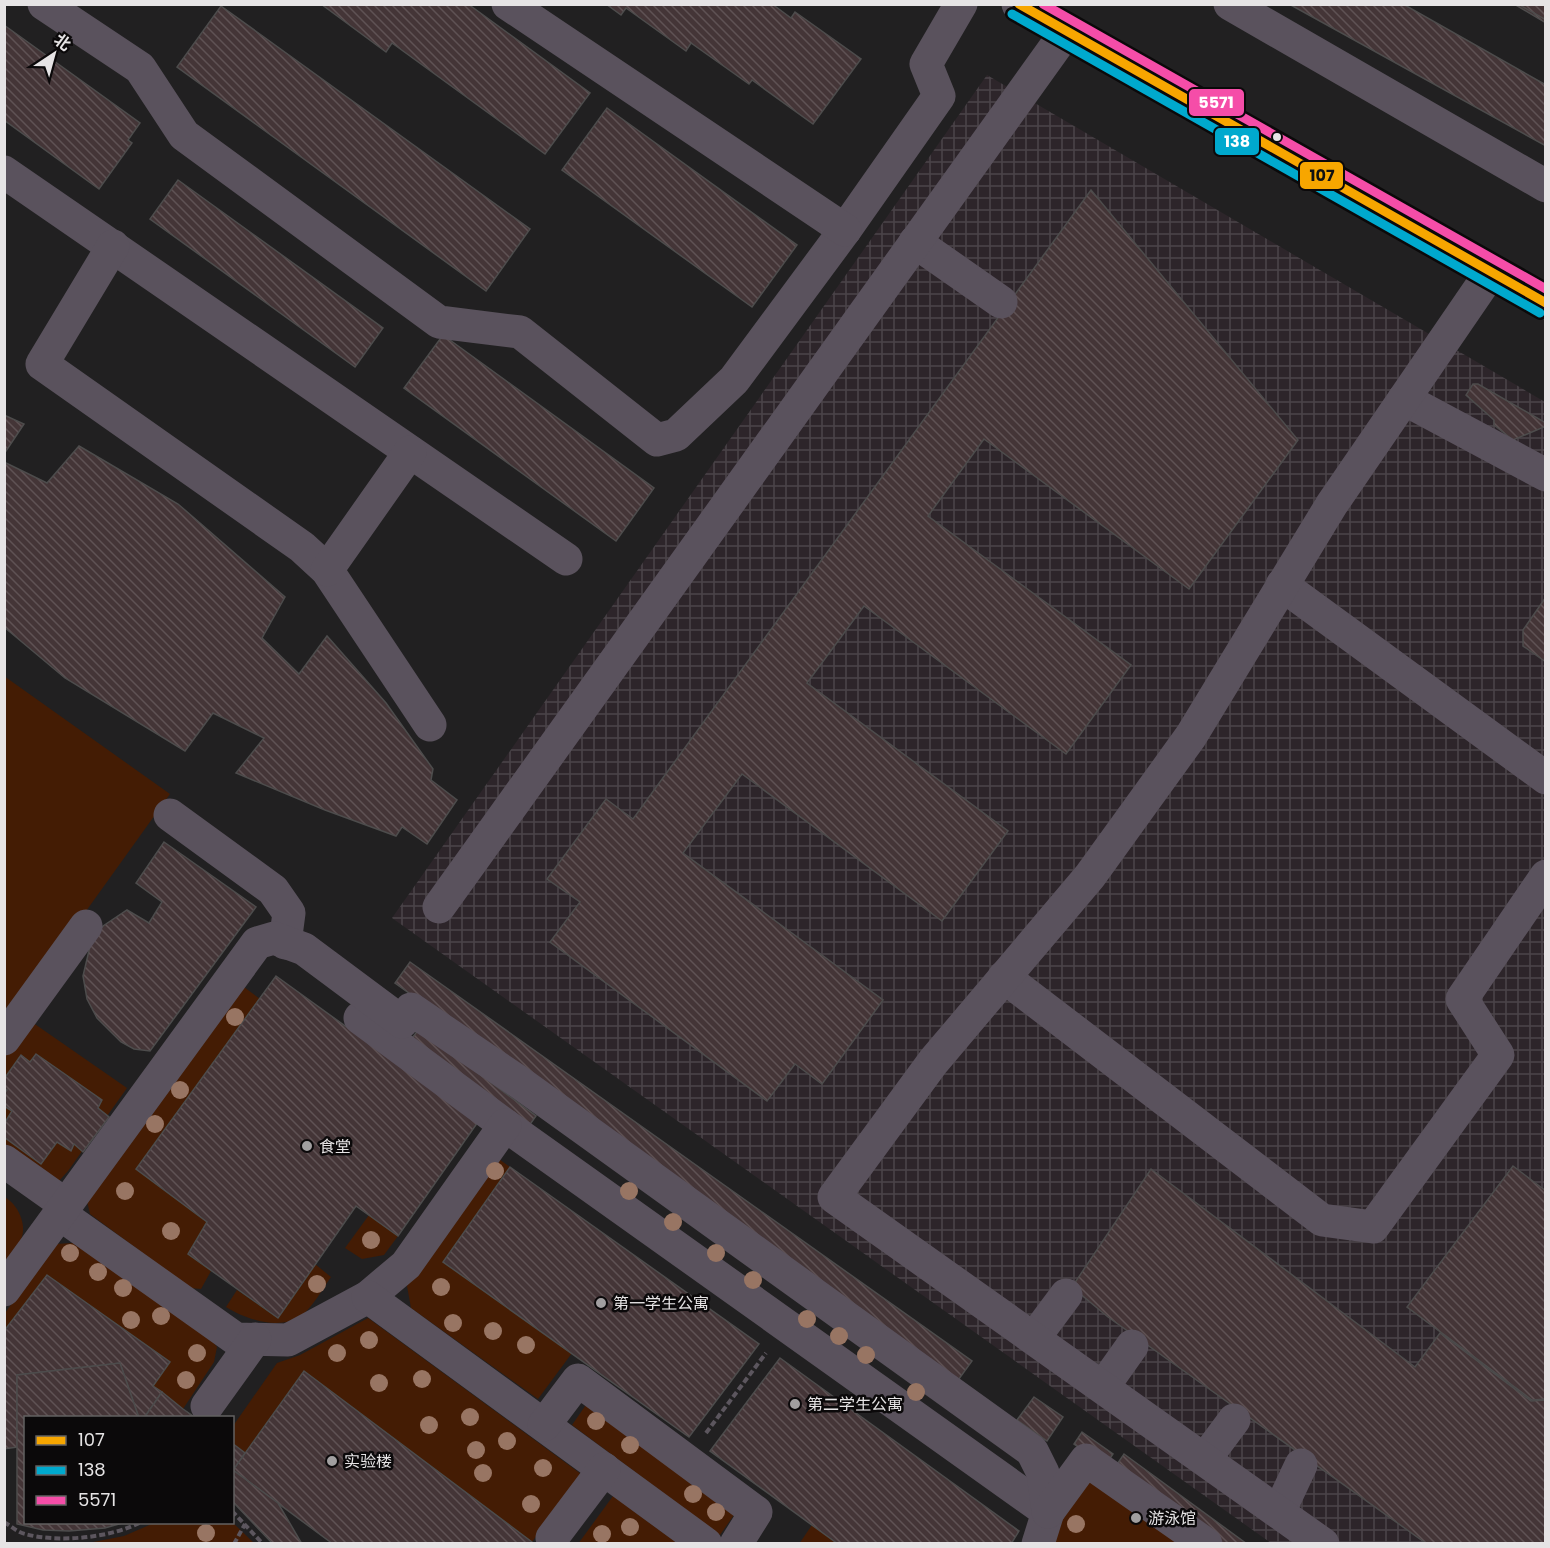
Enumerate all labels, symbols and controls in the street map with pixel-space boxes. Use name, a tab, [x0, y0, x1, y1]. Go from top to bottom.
north arrow	[24, 24, 84, 84]
text: 北	[49, 28, 76, 56]
line badge: 5571	[1188, 88, 1245, 117]
text: 5571	[1198, 91, 1234, 114]
line badge: 138	[1214, 127, 1260, 156]
text: 138	[1224, 130, 1250, 153]
unlabelled marker	[1271, 131, 1283, 143]
line badge: 107	[1299, 161, 1344, 190]
text: 107	[1309, 164, 1335, 187]
place label: 食堂	[319, 1135, 351, 1158]
marker: 食堂	[300, 1139, 314, 1153]
place label: 第一学生公寓	[613, 1292, 709, 1315]
marker: 第一学生公寓	[594, 1296, 608, 1310]
place label: 第二学生公寓	[807, 1393, 903, 1416]
marker: 第二学生公寓	[788, 1397, 802, 1411]
legend	[24, 1416, 234, 1524]
text: 107	[78, 1427, 105, 1452]
place label: 实验楼	[344, 1450, 392, 1473]
marker: 实验楼	[325, 1454, 339, 1468]
text: 138	[78, 1457, 106, 1482]
text: 5571	[78, 1487, 116, 1512]
place label: 游泳馆	[1148, 1507, 1196, 1530]
marker: 游泳馆	[1129, 1511, 1143, 1525]

